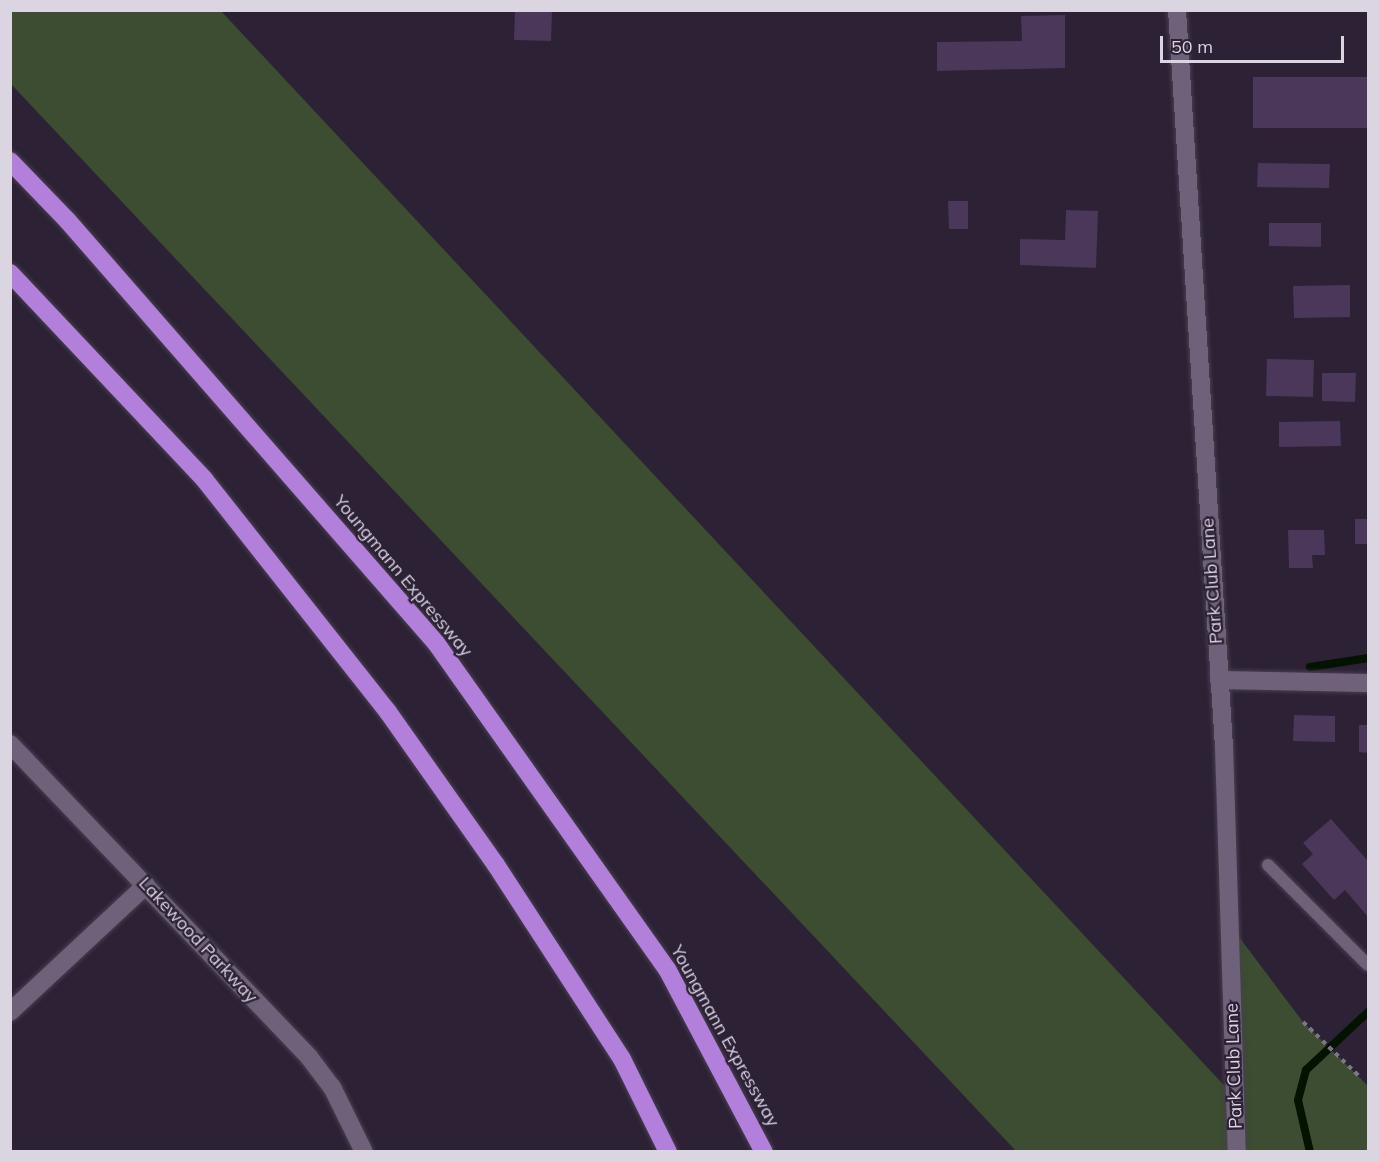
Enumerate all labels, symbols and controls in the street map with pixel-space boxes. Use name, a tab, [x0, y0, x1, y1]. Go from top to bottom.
scale bar	[1163, 24, 1348, 62]
text: 50 m	[1171, 35, 1213, 58]
street label: Youngmann Expressway	[329, 491, 477, 661]
street label: Park Club Lane	[1197, 517, 1227, 645]
street label: Lakewood Parkway	[134, 873, 262, 1007]
street label: Youngmann Expressway	[666, 941, 784, 1131]
street label: Park Club Lane	[1221, 1003, 1247, 1129]

